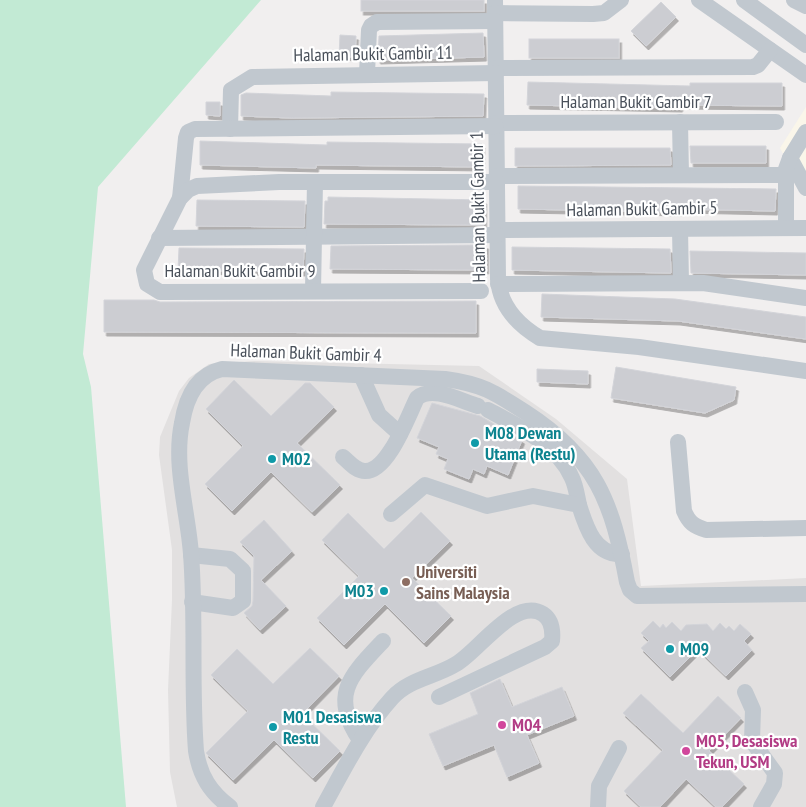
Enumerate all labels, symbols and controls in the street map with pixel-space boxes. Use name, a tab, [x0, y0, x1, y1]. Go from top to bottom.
street label: Halaman Bukit Gambir 11	[293, 41, 453, 66]
street label: Halaman Bukit Gambir 7	[560, 90, 712, 113]
street label: Halaman Bukit Gambir 1	[465, 131, 490, 283]
street label: Halaman Bukit Gambir 5	[566, 196, 718, 221]
street label: Halaman Bukit Gambir 9	[164, 259, 316, 282]
street label: Halaman Bukit Gambir 4	[230, 338, 382, 367]
place label: M08 Dewan Utama (Restu)	[485, 421, 576, 465]
marker: M08 Dewan Utama (Restu)	[469, 437, 481, 449]
place label: M02	[282, 447, 311, 470]
marker: M02	[266, 453, 278, 465]
place label: Universiti Sains Malaysia	[416, 560, 510, 604]
marker: Universiti Sains Malaysia	[400, 576, 412, 588]
place label: M03	[345, 579, 374, 602]
marker: M03	[378, 585, 390, 597]
place label: M09	[680, 637, 709, 660]
marker: M09	[664, 643, 676, 655]
place label: M01 Desasiswa Restu	[283, 705, 382, 749]
place label: M04	[512, 713, 542, 736]
marker: M04	[496, 719, 508, 731]
marker: M01 Desasiswa Restu	[267, 721, 279, 733]
place label: M05, Desasiswa Tekun, USM	[696, 729, 798, 773]
marker: M05, Desasiswa Tekun, USM	[680, 745, 692, 757]

